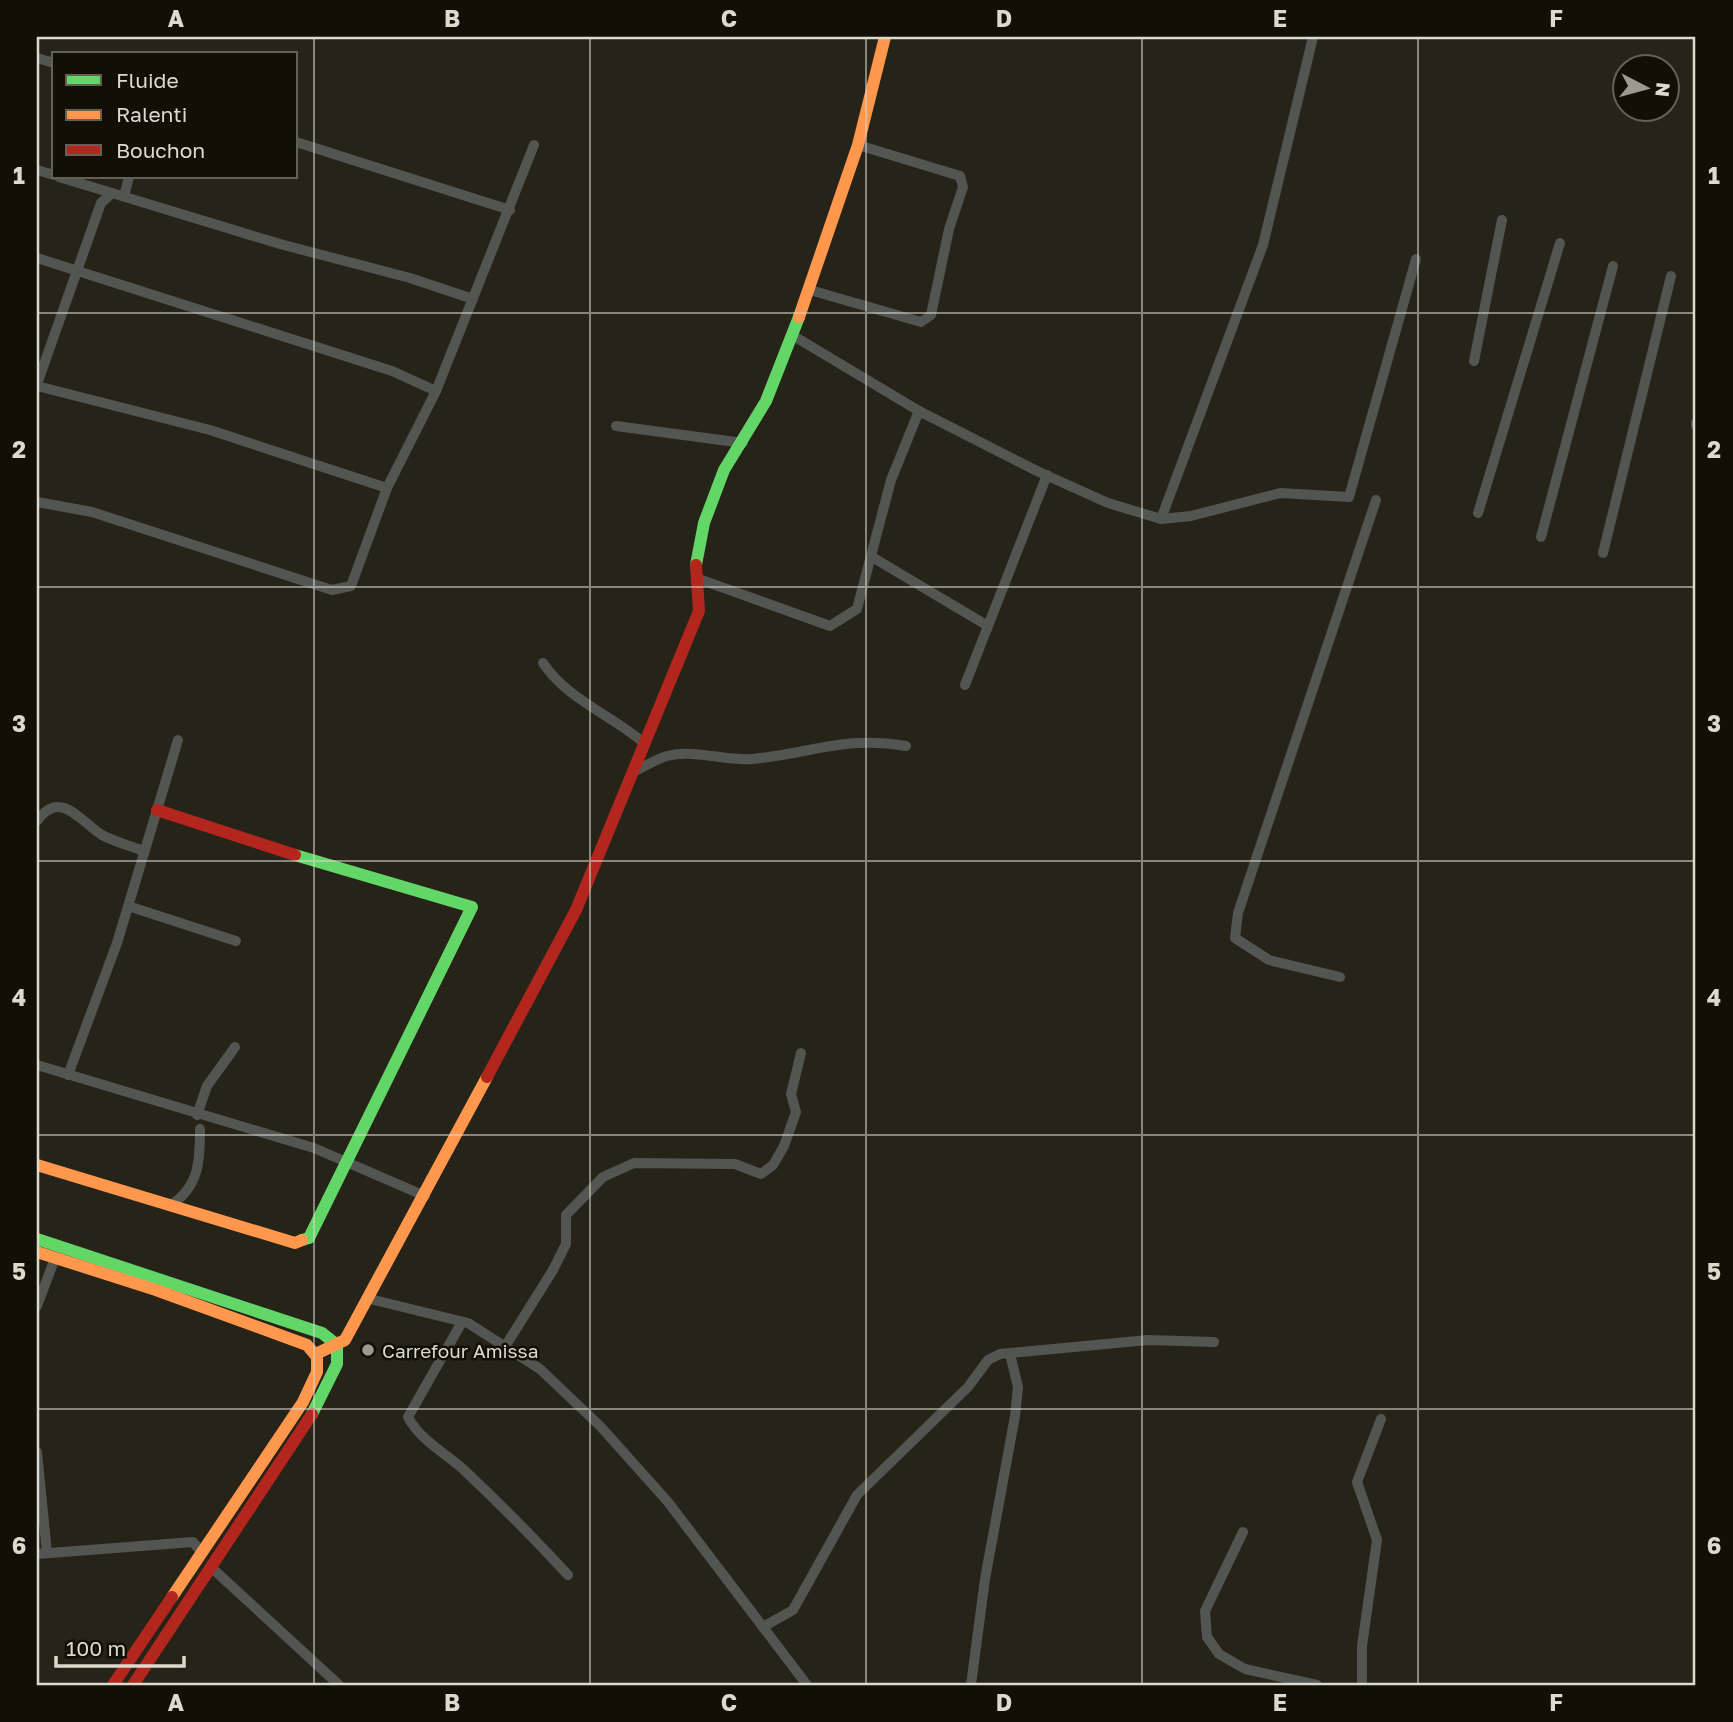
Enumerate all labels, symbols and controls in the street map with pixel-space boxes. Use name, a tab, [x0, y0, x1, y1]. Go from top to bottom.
text: A	[168, 4, 185, 32]
text: B	[444, 4, 460, 32]
text: C	[721, 4, 737, 32]
text: D	[996, 4, 1012, 32]
text: E	[1273, 4, 1287, 32]
text: F	[1549, 4, 1563, 32]
legend	[52, 52, 298, 178]
north arrow	[1610, 52, 1680, 122]
text: Fluide	[116, 67, 179, 93]
text: N	[1651, 81, 1676, 98]
text: Ralenti	[116, 101, 187, 127]
text: Bouchon	[116, 137, 205, 163]
text: 1	[13, 161, 25, 189]
text: 1	[1708, 161, 1720, 189]
text: 2	[12, 435, 26, 463]
text: 2	[1707, 435, 1721, 463]
text: 3	[12, 709, 26, 737]
text: 3	[1707, 709, 1721, 737]
text: 4	[12, 983, 26, 1011]
text: 4	[1707, 983, 1721, 1011]
text: 5	[12, 1257, 26, 1285]
text: 5	[1707, 1257, 1721, 1285]
place label: Carrefour Amissa	[382, 1339, 538, 1362]
marker: Carrefour Amissa	[360, 1342, 376, 1358]
text: 6	[12, 1531, 26, 1559]
text: 6	[1707, 1531, 1721, 1559]
scale bar	[56, 1624, 184, 1668]
text: 100 m	[66, 1635, 126, 1661]
text: A	[168, 1688, 185, 1716]
text: B	[444, 1688, 460, 1716]
text: C	[721, 1688, 737, 1716]
text: D	[996, 1688, 1012, 1716]
text: E	[1273, 1688, 1287, 1716]
text: F	[1549, 1688, 1563, 1716]

